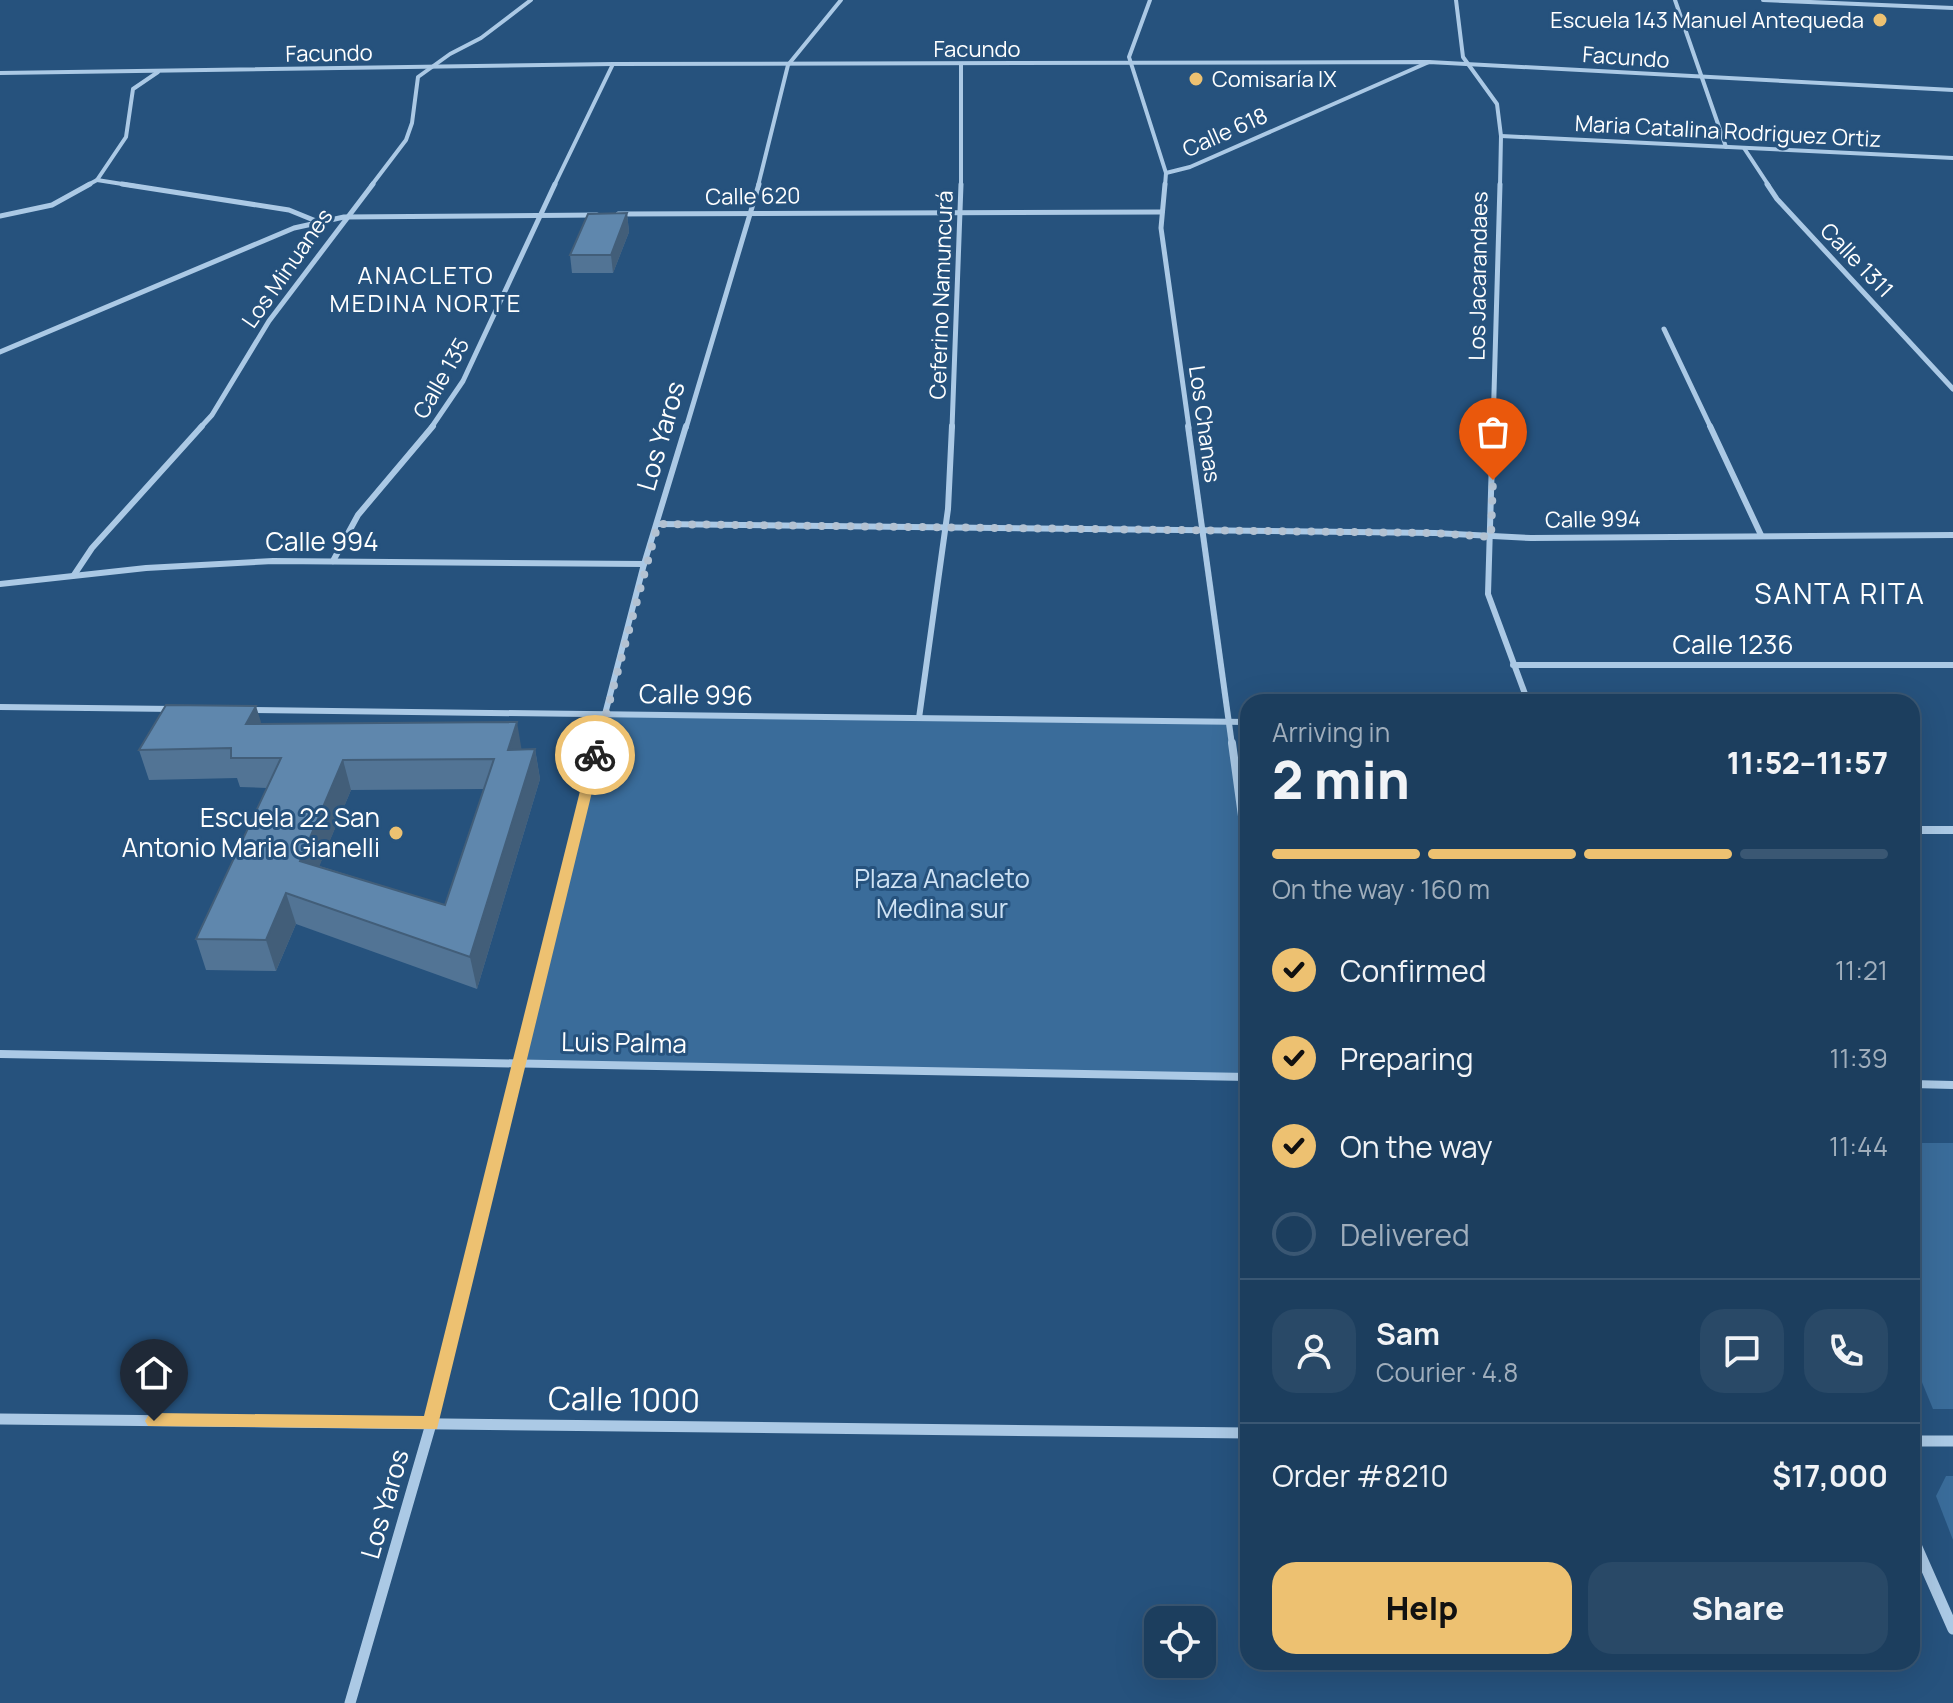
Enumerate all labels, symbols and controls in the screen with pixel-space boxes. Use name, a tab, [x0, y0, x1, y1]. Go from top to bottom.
place label: Escuela 143 Manuel Antequeda	[1550, 5, 1864, 35]
marker: Escuela 143 Manuel Antequeda	[1871, 11, 1889, 29]
street label: Facundo	[933, 34, 1021, 64]
street label: Facundo	[285, 37, 373, 69]
street label: Facundo	[1581, 39, 1671, 75]
place label: Comisaría IX	[1212, 64, 1337, 94]
marker: Comisaría IX	[1187, 70, 1205, 88]
street label: Calle 618	[1178, 100, 1272, 164]
street label: Maria Catalina Rodriguez Ortiz	[1574, 108, 1882, 154]
street label: Calle 620	[705, 180, 801, 212]
street label: Ceferino Namuncurá	[922, 190, 960, 400]
street label: Los Jacarandaes	[1462, 191, 1494, 361]
street label: Los Minuanes	[235, 202, 339, 334]
street label: Calle 1311	[1814, 216, 1900, 304]
district label: ANACLETO MEDINA NORTE	[330, 258, 522, 319]
street label: Calle 135	[406, 332, 476, 424]
street label: Los Chanas	[1182, 364, 1228, 484]
street label: Los Yaros	[627, 377, 693, 495]
pin	[1459, 398, 1527, 480]
icon: bag	[1471, 410, 1515, 454]
street label: Calle 994	[1545, 503, 1641, 535]
street label: Calle 994	[265, 523, 379, 559]
district label: SANTA RITA	[1754, 574, 1926, 612]
street label: Calle 1236	[1672, 626, 1794, 662]
street label: Calle 996	[639, 675, 753, 713]
text: Arriving in	[1272, 714, 1390, 750]
courier	[555, 715, 635, 795]
icon: bike	[573, 733, 617, 777]
text: 11:52–11:57	[1727, 742, 1888, 783]
text: 2 min	[1272, 744, 1410, 815]
place label: Escuela 22 San Antonio Maria Gianelli	[122, 799, 380, 865]
marker: Escuela 22 San Antonio Maria Gianelli	[387, 824, 405, 842]
park label: Plaza Anacleto Medina sur	[854, 860, 1030, 926]
text: On the way · 160 m	[1272, 871, 1490, 907]
icon: check	[1272, 948, 1316, 992]
text: Confirmed	[1340, 950, 1487, 991]
text: 11:21	[1835, 952, 1888, 988]
street label: Luis Palma	[561, 1023, 687, 1061]
icon: check	[1272, 1036, 1316, 1080]
text: Preparing	[1340, 1038, 1474, 1079]
text: 11:39	[1829, 1040, 1888, 1076]
icon: check	[1272, 1124, 1316, 1168]
text: On the way	[1340, 1126, 1493, 1167]
text: 11:44	[1829, 1128, 1888, 1164]
text: Delivered	[1340, 1214, 1470, 1255]
button: person	[1272, 1309, 1356, 1393]
button: chat	[1700, 1309, 1784, 1393]
button: phone	[1804, 1309, 1888, 1393]
text: Sam	[1376, 1313, 1440, 1354]
pin	[120, 1339, 188, 1421]
icon: home	[132, 1351, 176, 1395]
text: Courier · 4.8	[1376, 1354, 1518, 1390]
street label: Calle 1000	[548, 1376, 700, 1422]
street label: Los Yaros	[351, 1445, 417, 1563]
text: Order #8210	[1272, 1455, 1448, 1496]
text: $17,000	[1772, 1455, 1888, 1496]
button: Help	[1272, 1562, 1572, 1654]
button: Share	[1588, 1562, 1888, 1654]
map controls	[1144, 1606, 1216, 1678]
button: locate	[1144, 1606, 1216, 1678]

